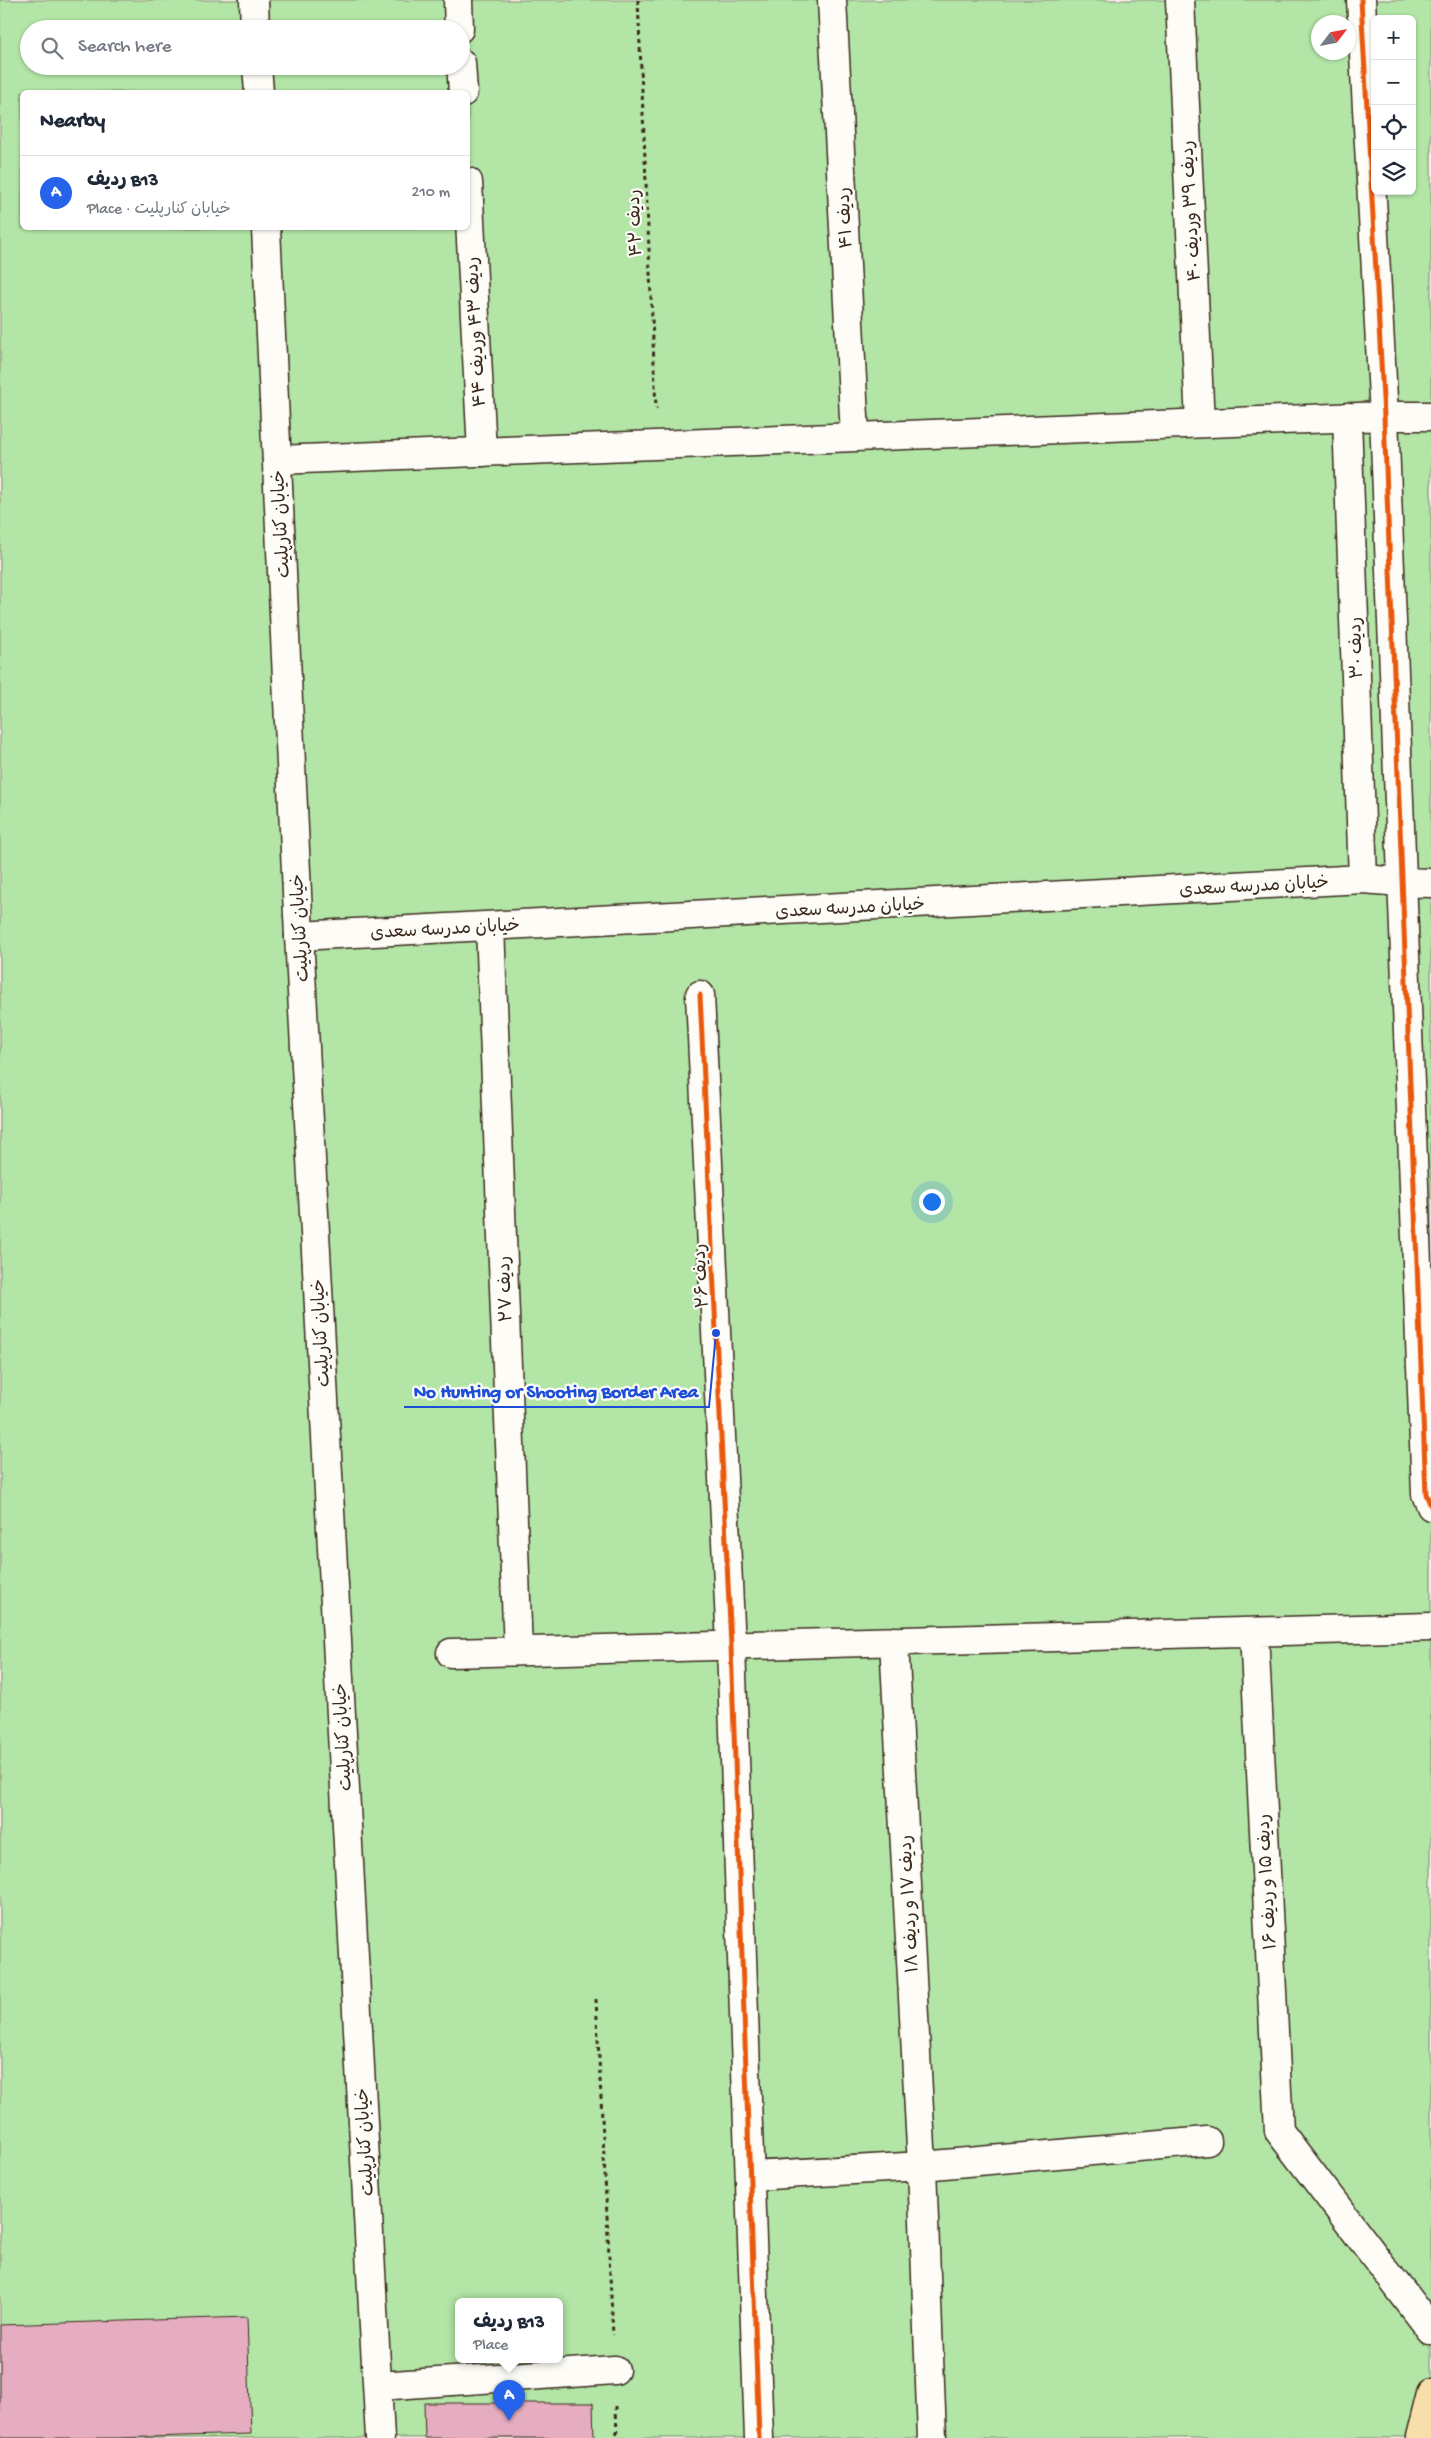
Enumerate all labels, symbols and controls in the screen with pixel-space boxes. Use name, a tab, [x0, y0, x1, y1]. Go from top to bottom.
north arrow	[1311, 15, 1356, 60]
map controls	[1371, 15, 1416, 195]
button: +	[1371, 15, 1416, 60]
search box	[20, 20, 470, 75]
icon: search	[38, 34, 66, 62]
text: Search here	[78, 36, 172, 59]
button: −	[1371, 60, 1416, 105]
button: locate	[1371, 105, 1416, 150]
text: Nearby	[40, 110, 105, 135]
street label: ردیف ۳۹ وردیف ۴۰	[1178, 140, 1207, 282]
button: layers	[1371, 150, 1416, 195]
text: ردیف B13	[87, 170, 158, 193]
text: A	[51, 184, 61, 203]
text: 210 m	[411, 184, 450, 203]
street label: ردیف ۴۱	[834, 187, 859, 249]
street label: ردیف ۴۲	[625, 189, 648, 257]
text: Place · خیابان کنارپلیت	[87, 201, 231, 220]
street label: ردیف ۴۳ وردیف ۴۴	[463, 256, 492, 408]
street label: خیابان کنارپلیت	[269, 469, 296, 578]
street label: ردیف ۳۰	[1346, 616, 1369, 679]
street label: خیابان کنارپلیت	[288, 873, 315, 982]
street label: خیابان مدرسه سعدی	[1179, 873, 1329, 902]
street label: خیابان مدرسه سعدی	[775, 895, 925, 924]
street label: خیابان مدرسه سعدی	[370, 916, 520, 945]
your location	[919, 1189, 945, 1215]
street label: ردیف ۲۶	[690, 1243, 715, 1309]
street label: ردیف ۲۷	[495, 1255, 518, 1322]
street label: خیابان کنارپلیت	[309, 1278, 336, 1387]
callout: No Hunting or Shooting Border Area	[404, 1373, 709, 1407]
text: No Hunting or Shooting Border Area	[414, 1382, 700, 1405]
street label: خیابان کنارپلیت	[331, 1682, 358, 1791]
street label: ردیف ۱۵ و ردیف ۱۶	[1254, 1813, 1283, 1951]
street label: ردیف ۱۷ و ردیف ۱۸	[896, 1834, 925, 1973]
street label: خیابان کنارپلیت	[353, 2087, 380, 2196]
popup	[455, 2298, 563, 2363]
text: ردیف B13	[473, 2312, 545, 2335]
text: Place	[473, 2337, 508, 2356]
pin: A	[493, 2380, 525, 2421]

